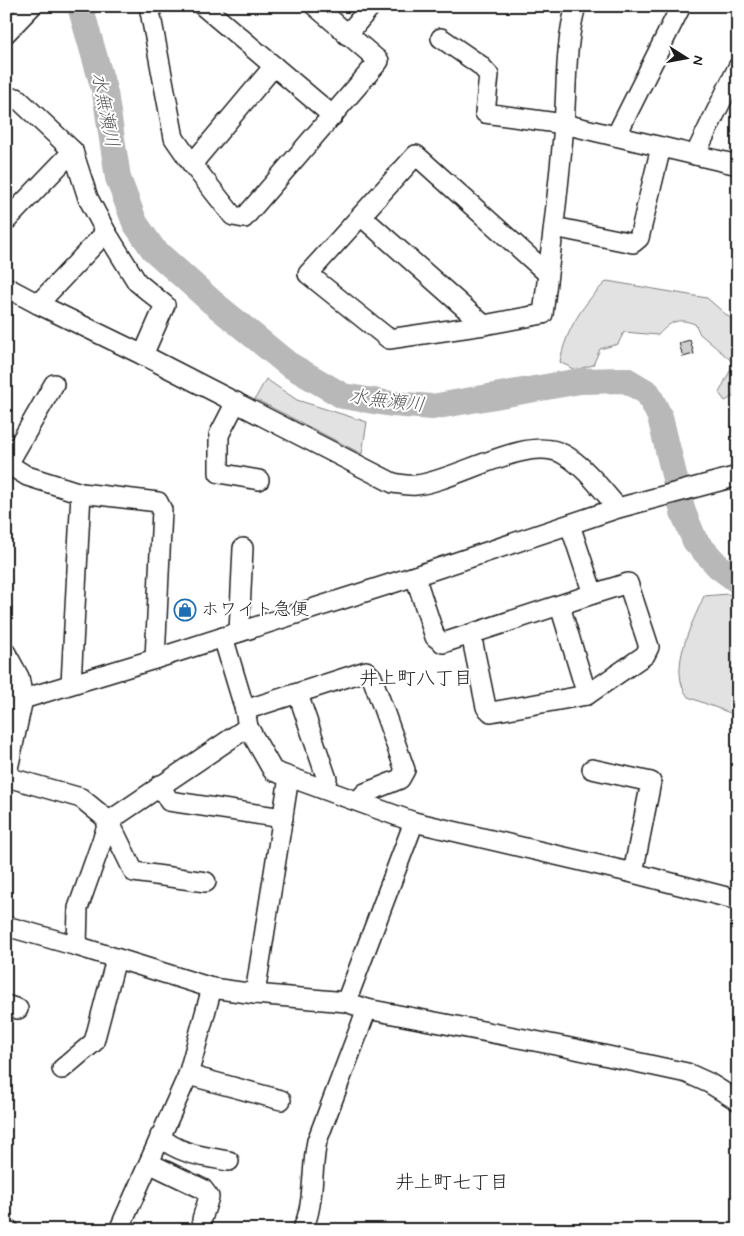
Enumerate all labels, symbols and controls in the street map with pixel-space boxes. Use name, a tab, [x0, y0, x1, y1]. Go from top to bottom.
north arrow	[662, 32, 712, 82]
text: N	[688, 54, 708, 67]
water label: 水無瀬川	[85, 70, 125, 150]
water label: 水無瀬川	[348, 384, 426, 418]
shop icon: ホワイト急便	[173, 598, 197, 622]
place label: ホワイト急便	[201, 598, 309, 622]
district label: 井上町八丁目	[359, 666, 473, 691]
district label: 井上町七丁目	[395, 1170, 509, 1195]

